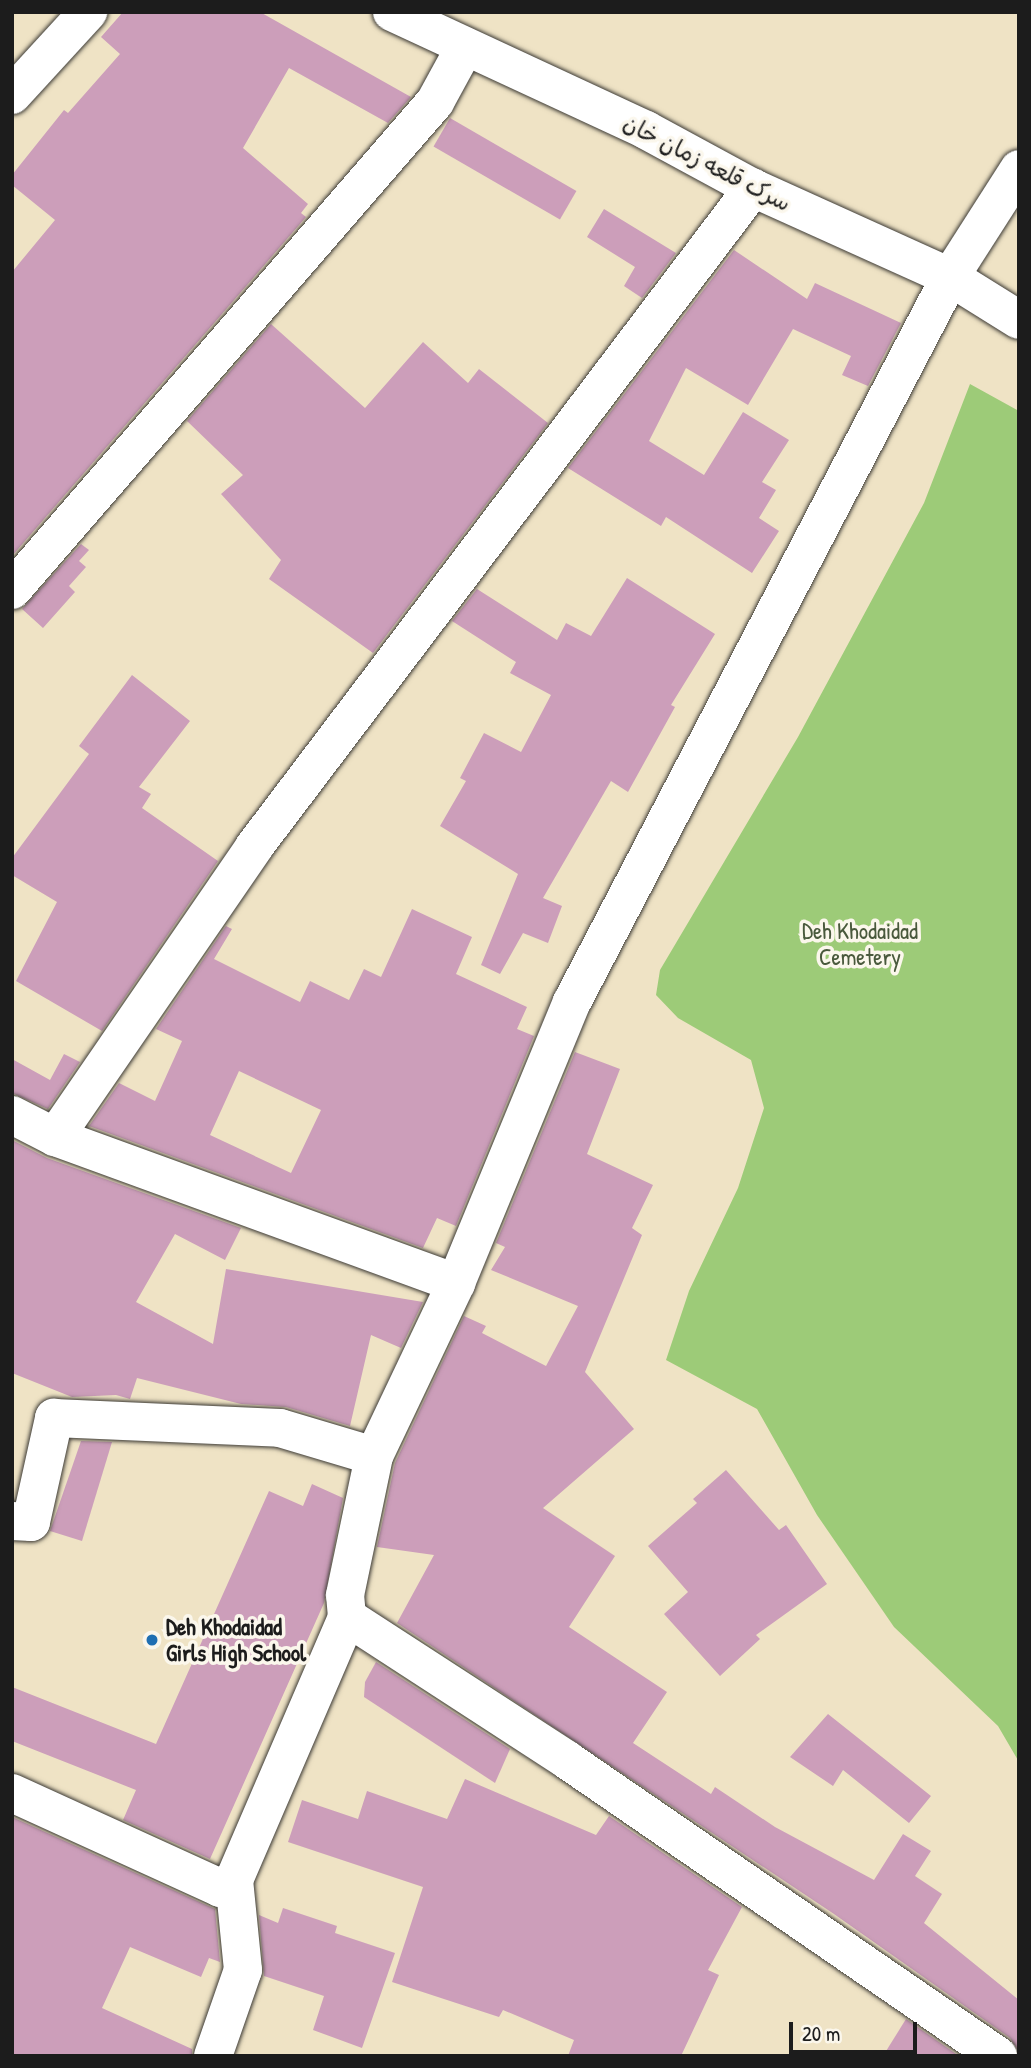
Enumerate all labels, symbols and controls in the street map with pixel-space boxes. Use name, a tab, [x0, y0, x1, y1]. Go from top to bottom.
street label: سرک قلعه زمان خان	[619, 109, 795, 217]
park label: Deh Khodaidad Cemetery	[802, 917, 918, 971]
place label: Deh Khodaidad Girls High School	[166, 1613, 306, 1667]
marker: Deh Khodaidad Girls High School	[144, 1632, 160, 1648]
scale bar	[793, 2008, 921, 2052]
text: 20 m	[802, 2019, 840, 2048]

